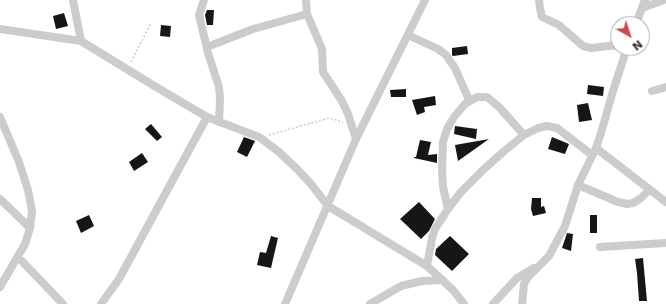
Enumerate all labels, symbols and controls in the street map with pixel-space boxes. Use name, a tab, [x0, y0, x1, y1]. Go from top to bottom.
north arrow	[610, 16, 650, 56]
text: N	[630, 37, 645, 53]

